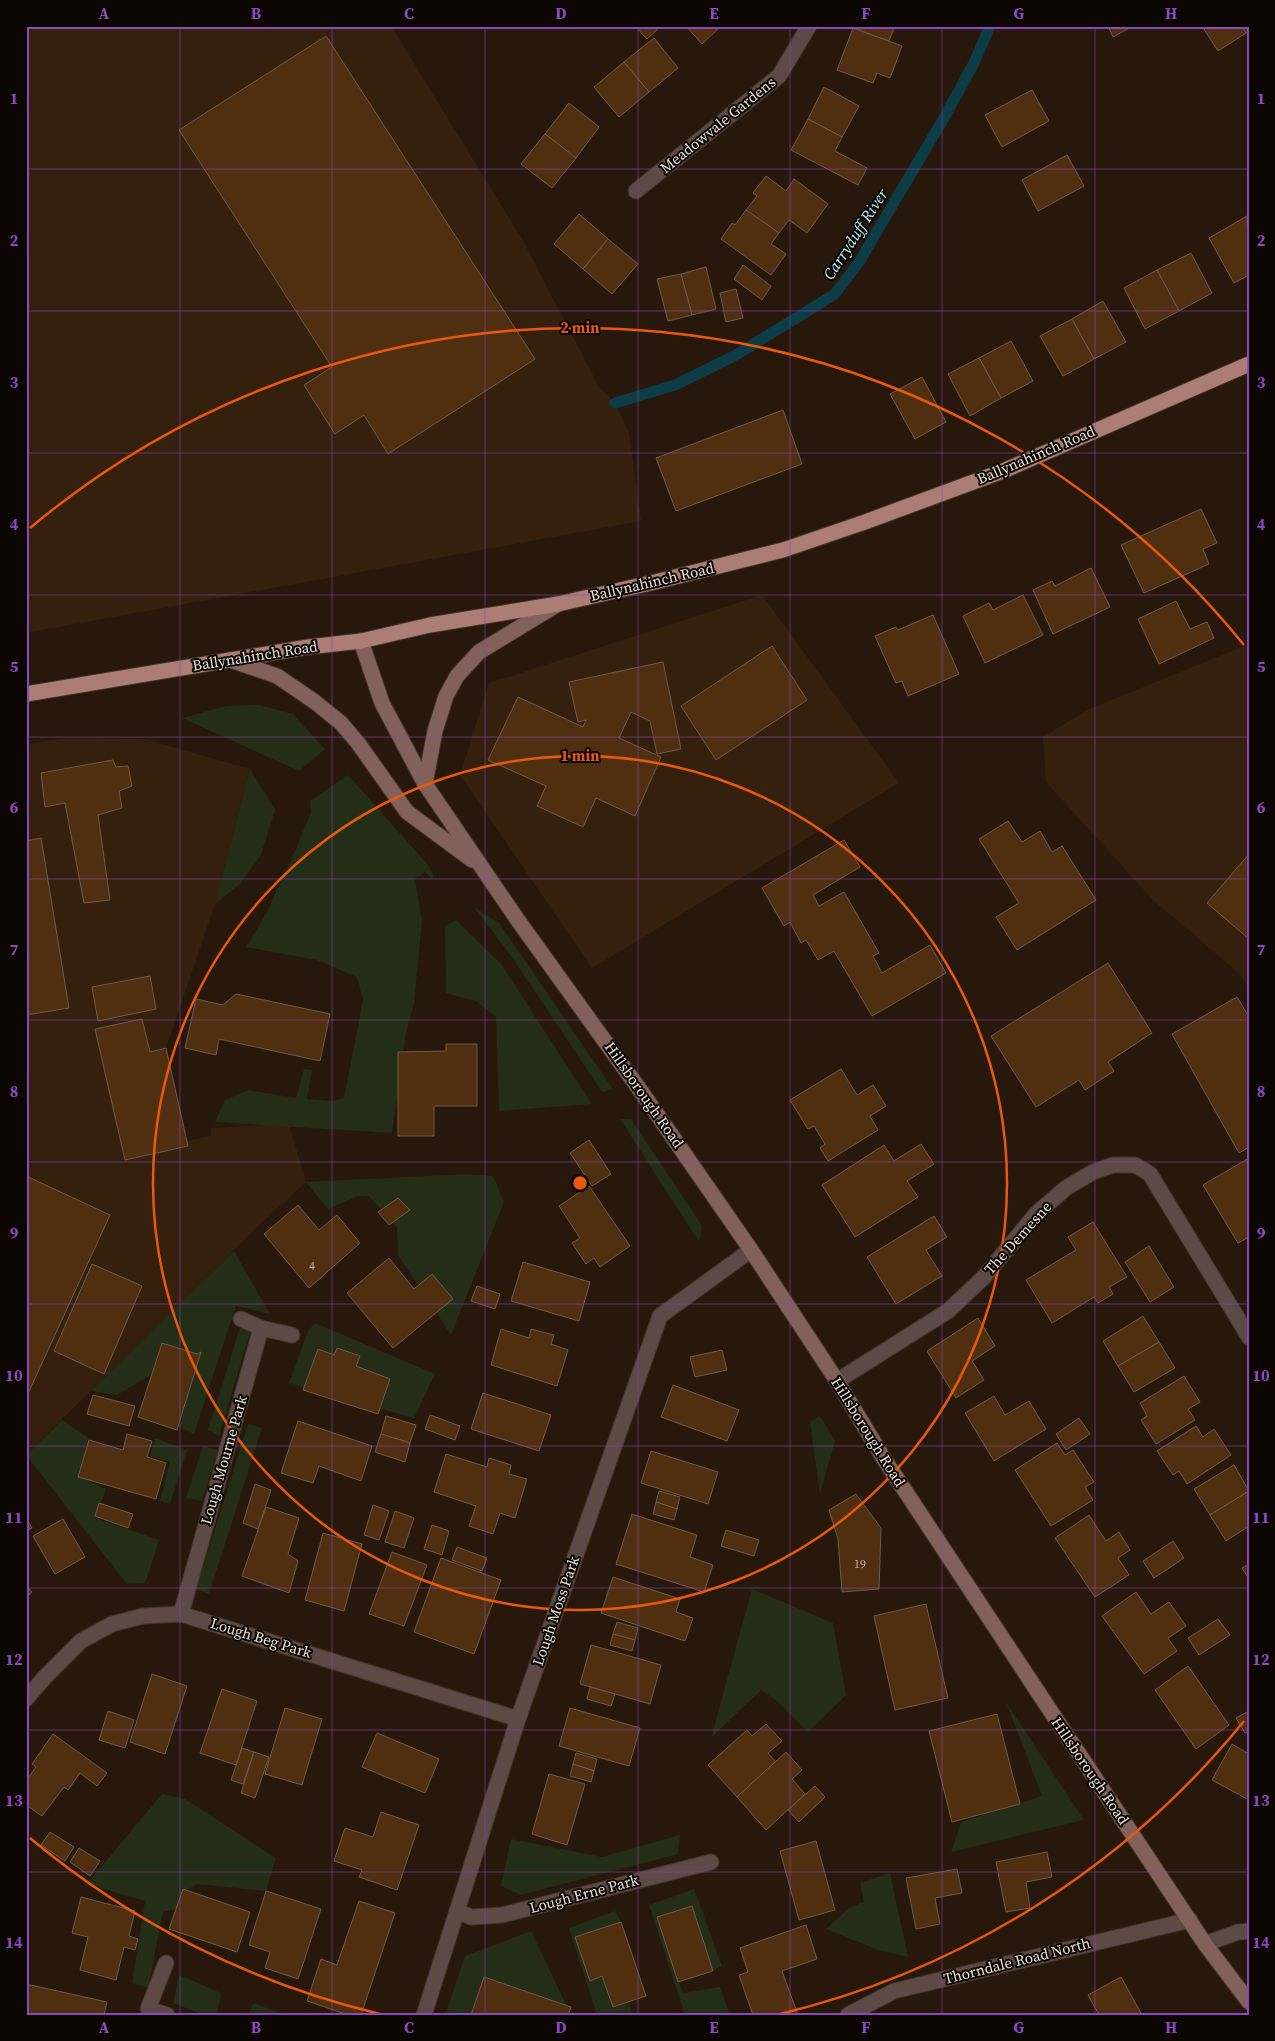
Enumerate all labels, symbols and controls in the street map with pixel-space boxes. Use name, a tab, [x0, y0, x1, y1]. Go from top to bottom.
text: A	[99, 2, 110, 24]
text: B	[251, 2, 262, 24]
text: C	[404, 2, 414, 24]
text: D	[555, 2, 567, 24]
text: E	[709, 2, 719, 24]
text: F	[861, 2, 871, 24]
text: G	[1014, 2, 1025, 24]
text: H	[1165, 2, 1177, 24]
street label: Meadowvale Gardens	[655, 71, 780, 178]
text: 1	[10, 87, 18, 109]
text: 1	[1257, 87, 1265, 109]
water label: Carryduff River	[817, 184, 893, 284]
text: 2	[10, 229, 19, 251]
text: 2	[1257, 229, 1266, 251]
text: 2 min	[561, 317, 599, 338]
text: 3	[10, 371, 19, 393]
text: 3	[1257, 371, 1266, 393]
street label: Ballynahinch Road	[973, 420, 1099, 489]
text: 4	[10, 513, 19, 535]
text: 4	[1257, 513, 1266, 535]
street label: Ballynahinch Road	[588, 557, 716, 606]
street label: Ballynahinch Road	[191, 635, 320, 676]
text: 5	[10, 655, 19, 677]
text: 5	[1257, 655, 1266, 677]
text: 1 min	[561, 745, 599, 766]
text: 6	[10, 796, 19, 818]
text: 6	[1257, 796, 1266, 818]
text: 7	[10, 938, 19, 960]
text: 7	[1257, 938, 1266, 960]
street label: Hillsborough Road	[600, 1037, 689, 1153]
text: 8	[10, 1080, 18, 1102]
text: 8	[1257, 1080, 1265, 1102]
centre of rings	[571, 1174, 589, 1192]
street label: The Demesne	[979, 1196, 1056, 1279]
text: 9	[10, 1222, 19, 1244]
text: 9	[1257, 1222, 1266, 1244]
house number: 4	[309, 1258, 315, 1274]
text: 10	[5, 1364, 23, 1386]
text: 10	[1252, 1364, 1270, 1386]
street label: Hillsborough Road	[826, 1373, 911, 1491]
street label: Lough Mourne Park	[195, 1392, 252, 1527]
text: 11	[5, 1506, 23, 1528]
text: 11	[1252, 1506, 1270, 1528]
street label: Lough Moss Park	[527, 1553, 584, 1668]
house number: 19	[854, 1556, 866, 1572]
street label: Lough Beg Park	[208, 1612, 315, 1663]
text: 12	[5, 1648, 23, 1670]
text: 12	[1252, 1648, 1270, 1670]
street label: Hillsborough Road	[1047, 1713, 1134, 1829]
text: 13	[5, 1789, 23, 1811]
text: 13	[1252, 1789, 1270, 1811]
street label: Lough Erne Park	[527, 1869, 642, 1918]
text: 14	[5, 1931, 23, 1953]
text: 14	[1252, 1931, 1270, 1953]
street label: Thorndale Road North	[941, 1932, 1092, 1989]
text: A	[99, 2016, 110, 2038]
text: B	[251, 2016, 262, 2038]
text: C	[404, 2016, 414, 2038]
text: D	[555, 2016, 567, 2038]
text: E	[709, 2016, 719, 2038]
text: F	[861, 2016, 871, 2038]
text: G	[1014, 2016, 1025, 2038]
text: H	[1165, 2016, 1177, 2038]

